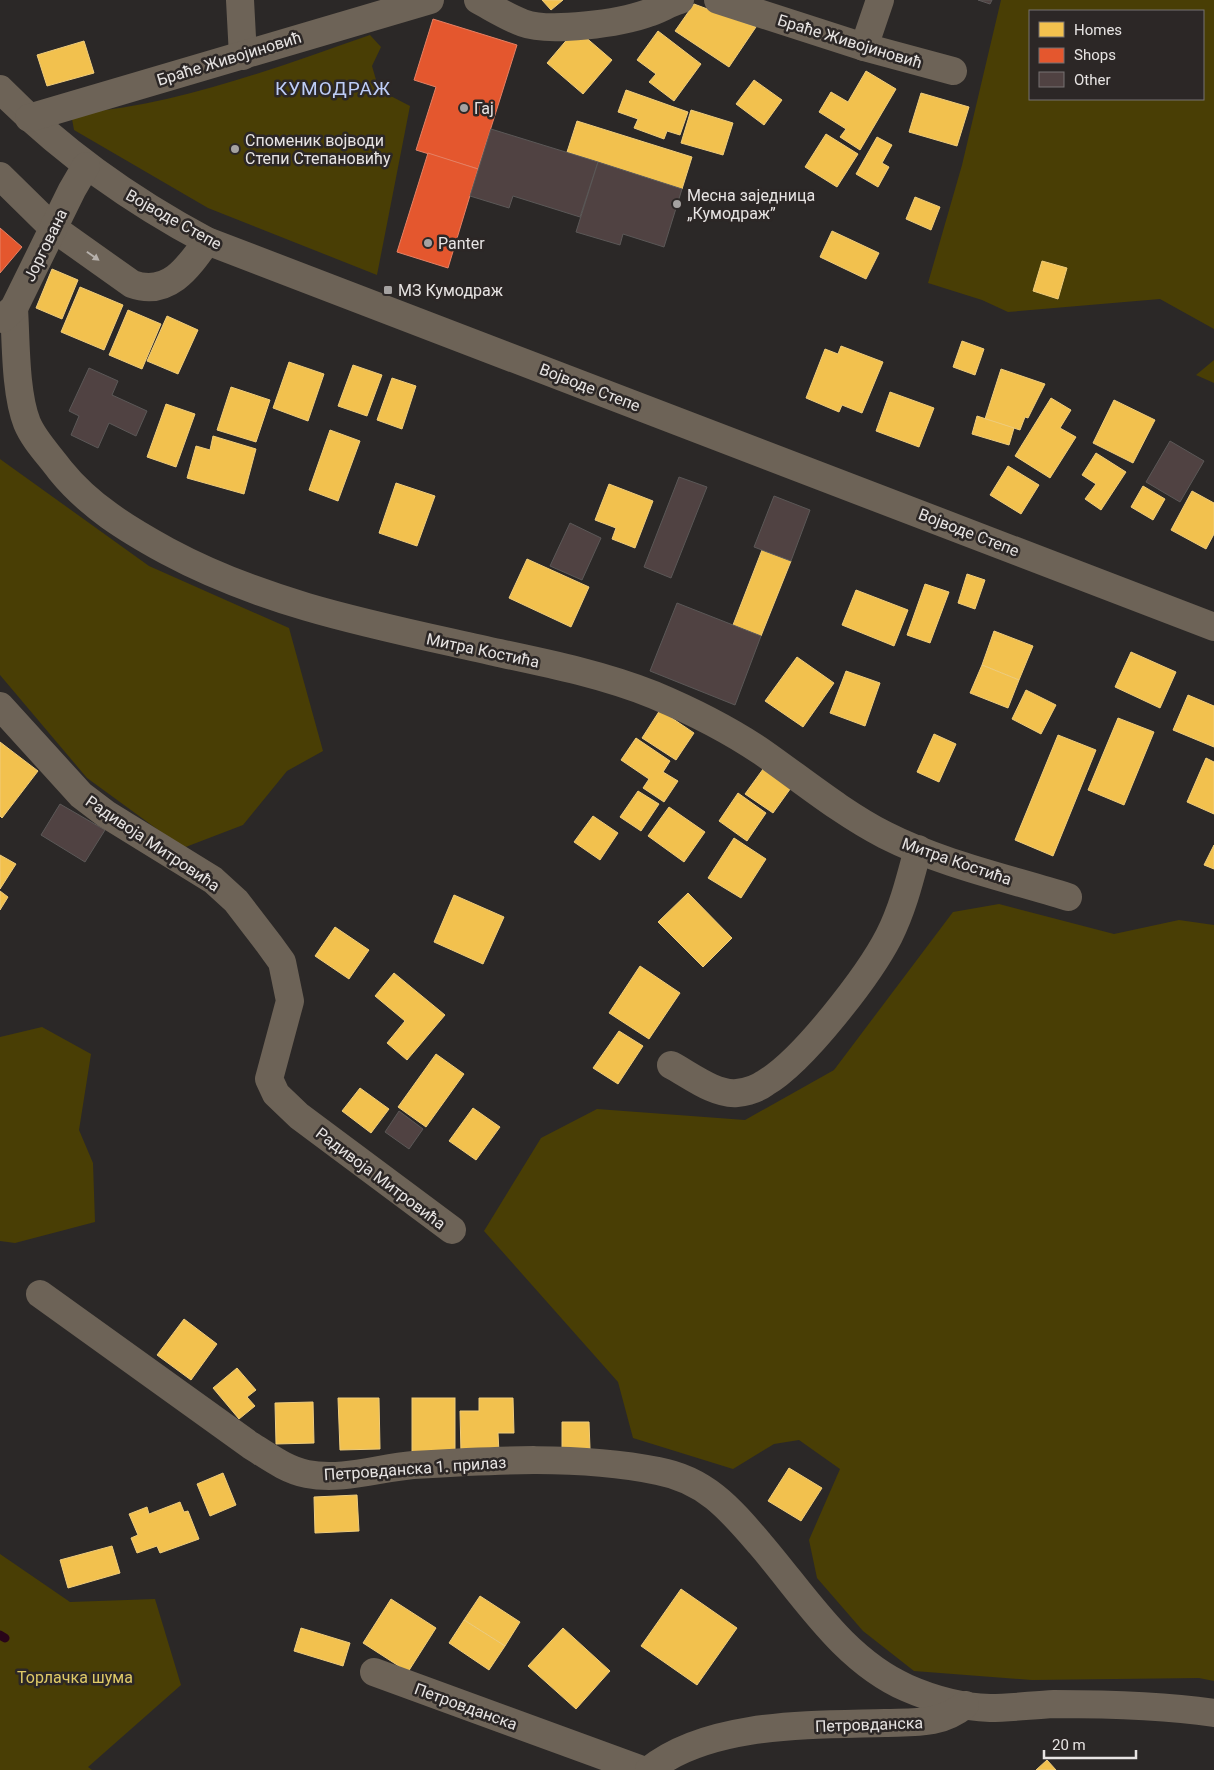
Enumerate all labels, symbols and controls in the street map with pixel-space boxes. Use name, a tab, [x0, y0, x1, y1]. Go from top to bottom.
street label: Браће Живојиновић	[775, 10, 924, 73]
legend	[1029, 10, 1204, 100]
text: Homes	[1074, 21, 1122, 39]
street label: Браће Живојиновић	[155, 27, 304, 90]
text: Shops	[1074, 46, 1116, 64]
text: Other	[1074, 71, 1111, 89]
district label: КУМОДРАЖ	[275, 77, 391, 100]
place label: Гај	[474, 99, 494, 118]
marker: Гај	[458, 102, 470, 114]
place label: Споменик војводи Степи Степановићу	[245, 131, 391, 168]
marker: Споменик војводи Степи Степановићу	[229, 143, 241, 155]
street label: Војводе Степе	[123, 185, 225, 254]
place label: Месна заједница „Кумодраж”	[687, 186, 815, 223]
marker: Месна заједница „Кумодраж”	[671, 198, 683, 210]
street label: Јоргована	[20, 206, 71, 285]
place label: Panter	[438, 234, 485, 253]
marker: Panter	[422, 237, 434, 249]
one-way arrow	[86, 251, 100, 261]
place label: МЗ Кумодраж	[398, 281, 504, 300]
marker: МЗ Кумодраж	[382, 284, 394, 296]
street label: Војводе Степе	[537, 360, 643, 415]
street label: Војводе Степе	[916, 505, 1022, 560]
street label: Митра Костића	[425, 629, 541, 672]
street label: Радивоја Митровића	[82, 791, 223, 895]
street label: Митра Костића	[899, 834, 1014, 889]
street label: Радивоја Митровића	[312, 1123, 449, 1233]
street label: Петровданска 1. прилаз	[323, 1453, 507, 1484]
park label: Торлачка шума	[17, 1668, 133, 1687]
street label: Петровданска	[412, 1679, 520, 1734]
street label: Петровданска	[815, 1713, 923, 1736]
scale bar	[1044, 1728, 1136, 1760]
text: 20 m	[1052, 1736, 1086, 1754]

